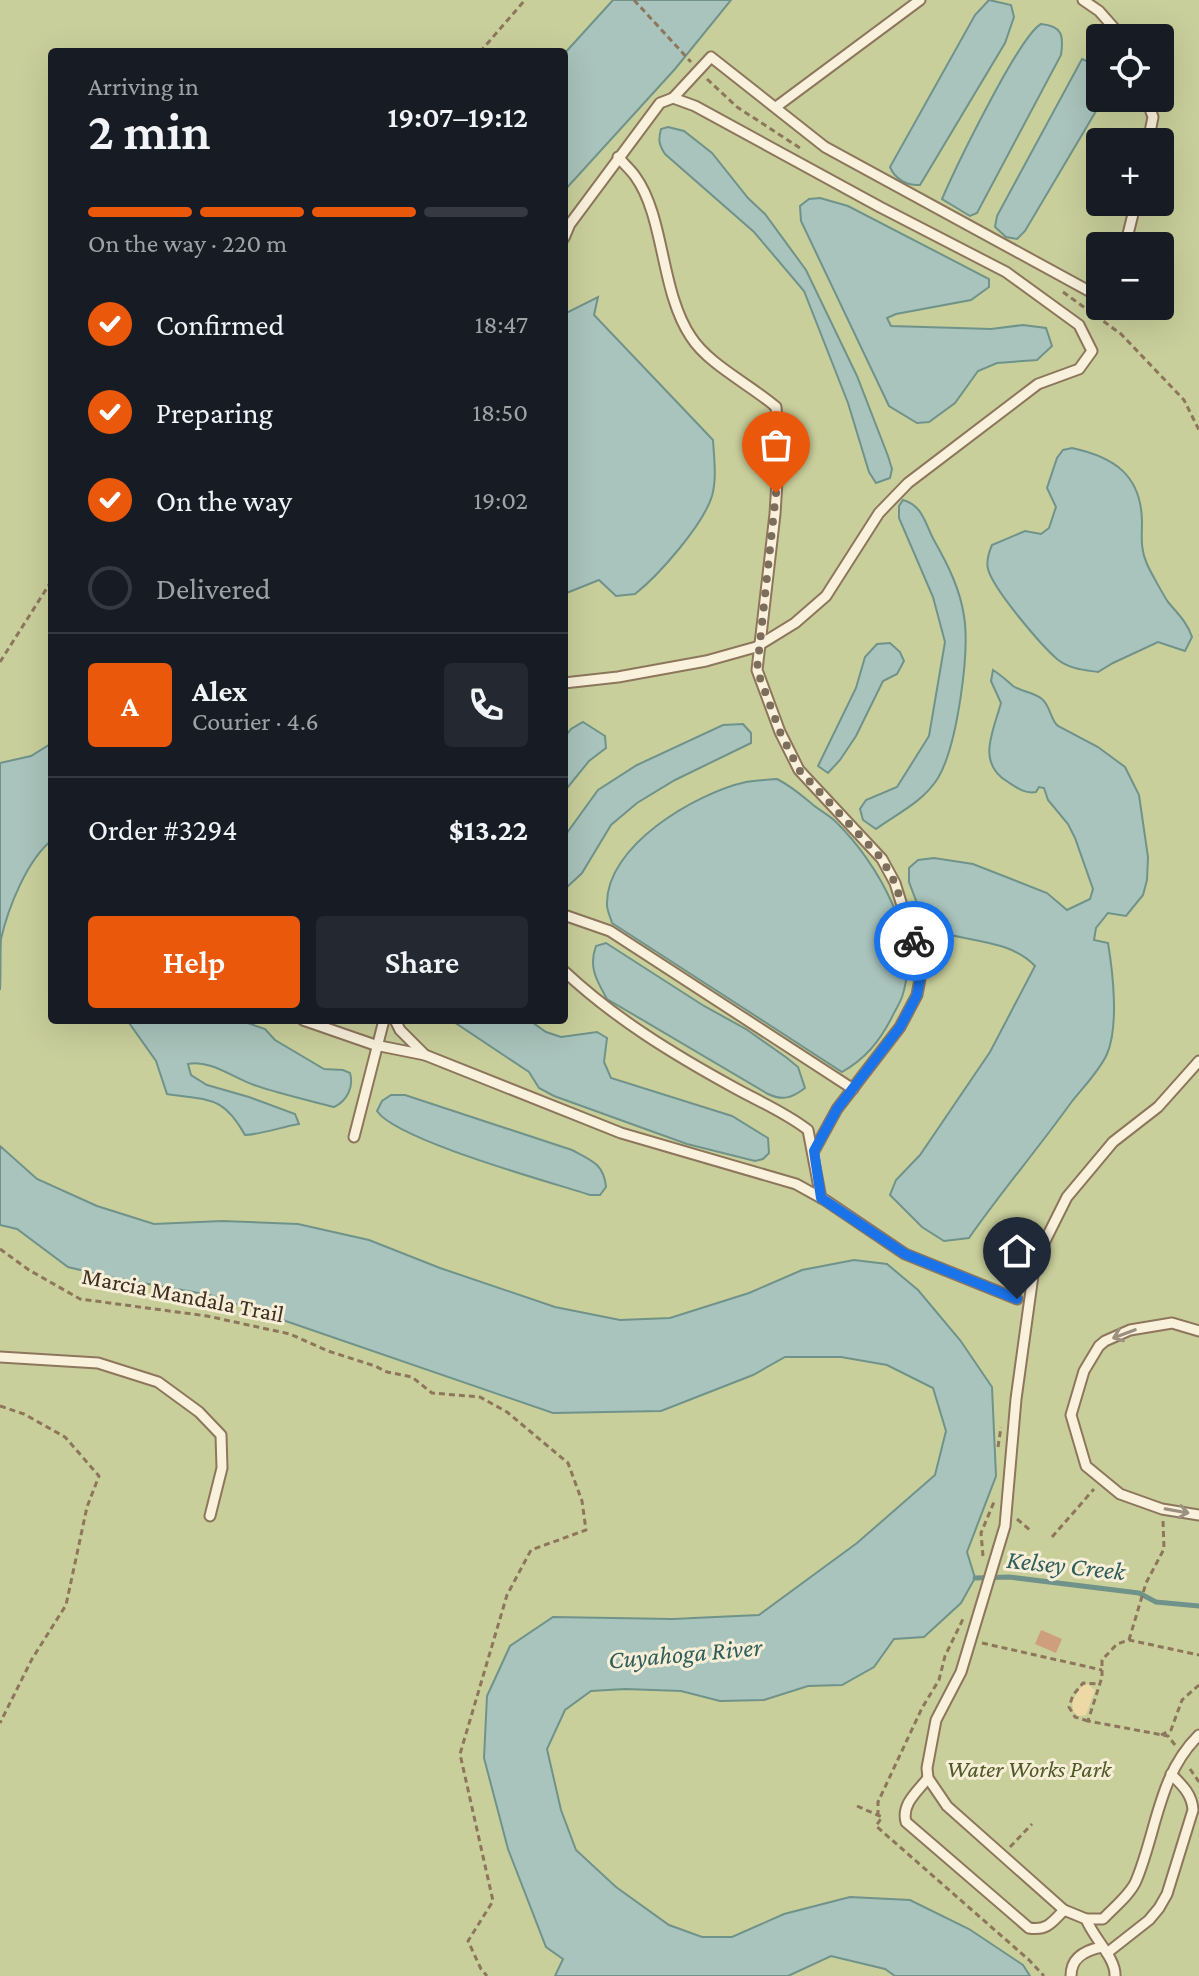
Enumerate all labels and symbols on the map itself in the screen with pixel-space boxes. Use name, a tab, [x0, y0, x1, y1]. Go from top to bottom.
pin	[742, 411, 810, 493]
courier	[874, 901, 954, 981]
pin	[983, 1217, 1051, 1299]
street label: Marcia Mandala Trail	[80, 1262, 286, 1327]
one-way arrow	[1112, 1327, 1137, 1342]
one-way arrow	[1164, 1505, 1189, 1520]
water label: Kelsey Creek	[1005, 1545, 1128, 1586]
water label: Cuyahoga River	[607, 1632, 764, 1675]
park label: Water Works Park	[947, 1755, 1113, 1782]

